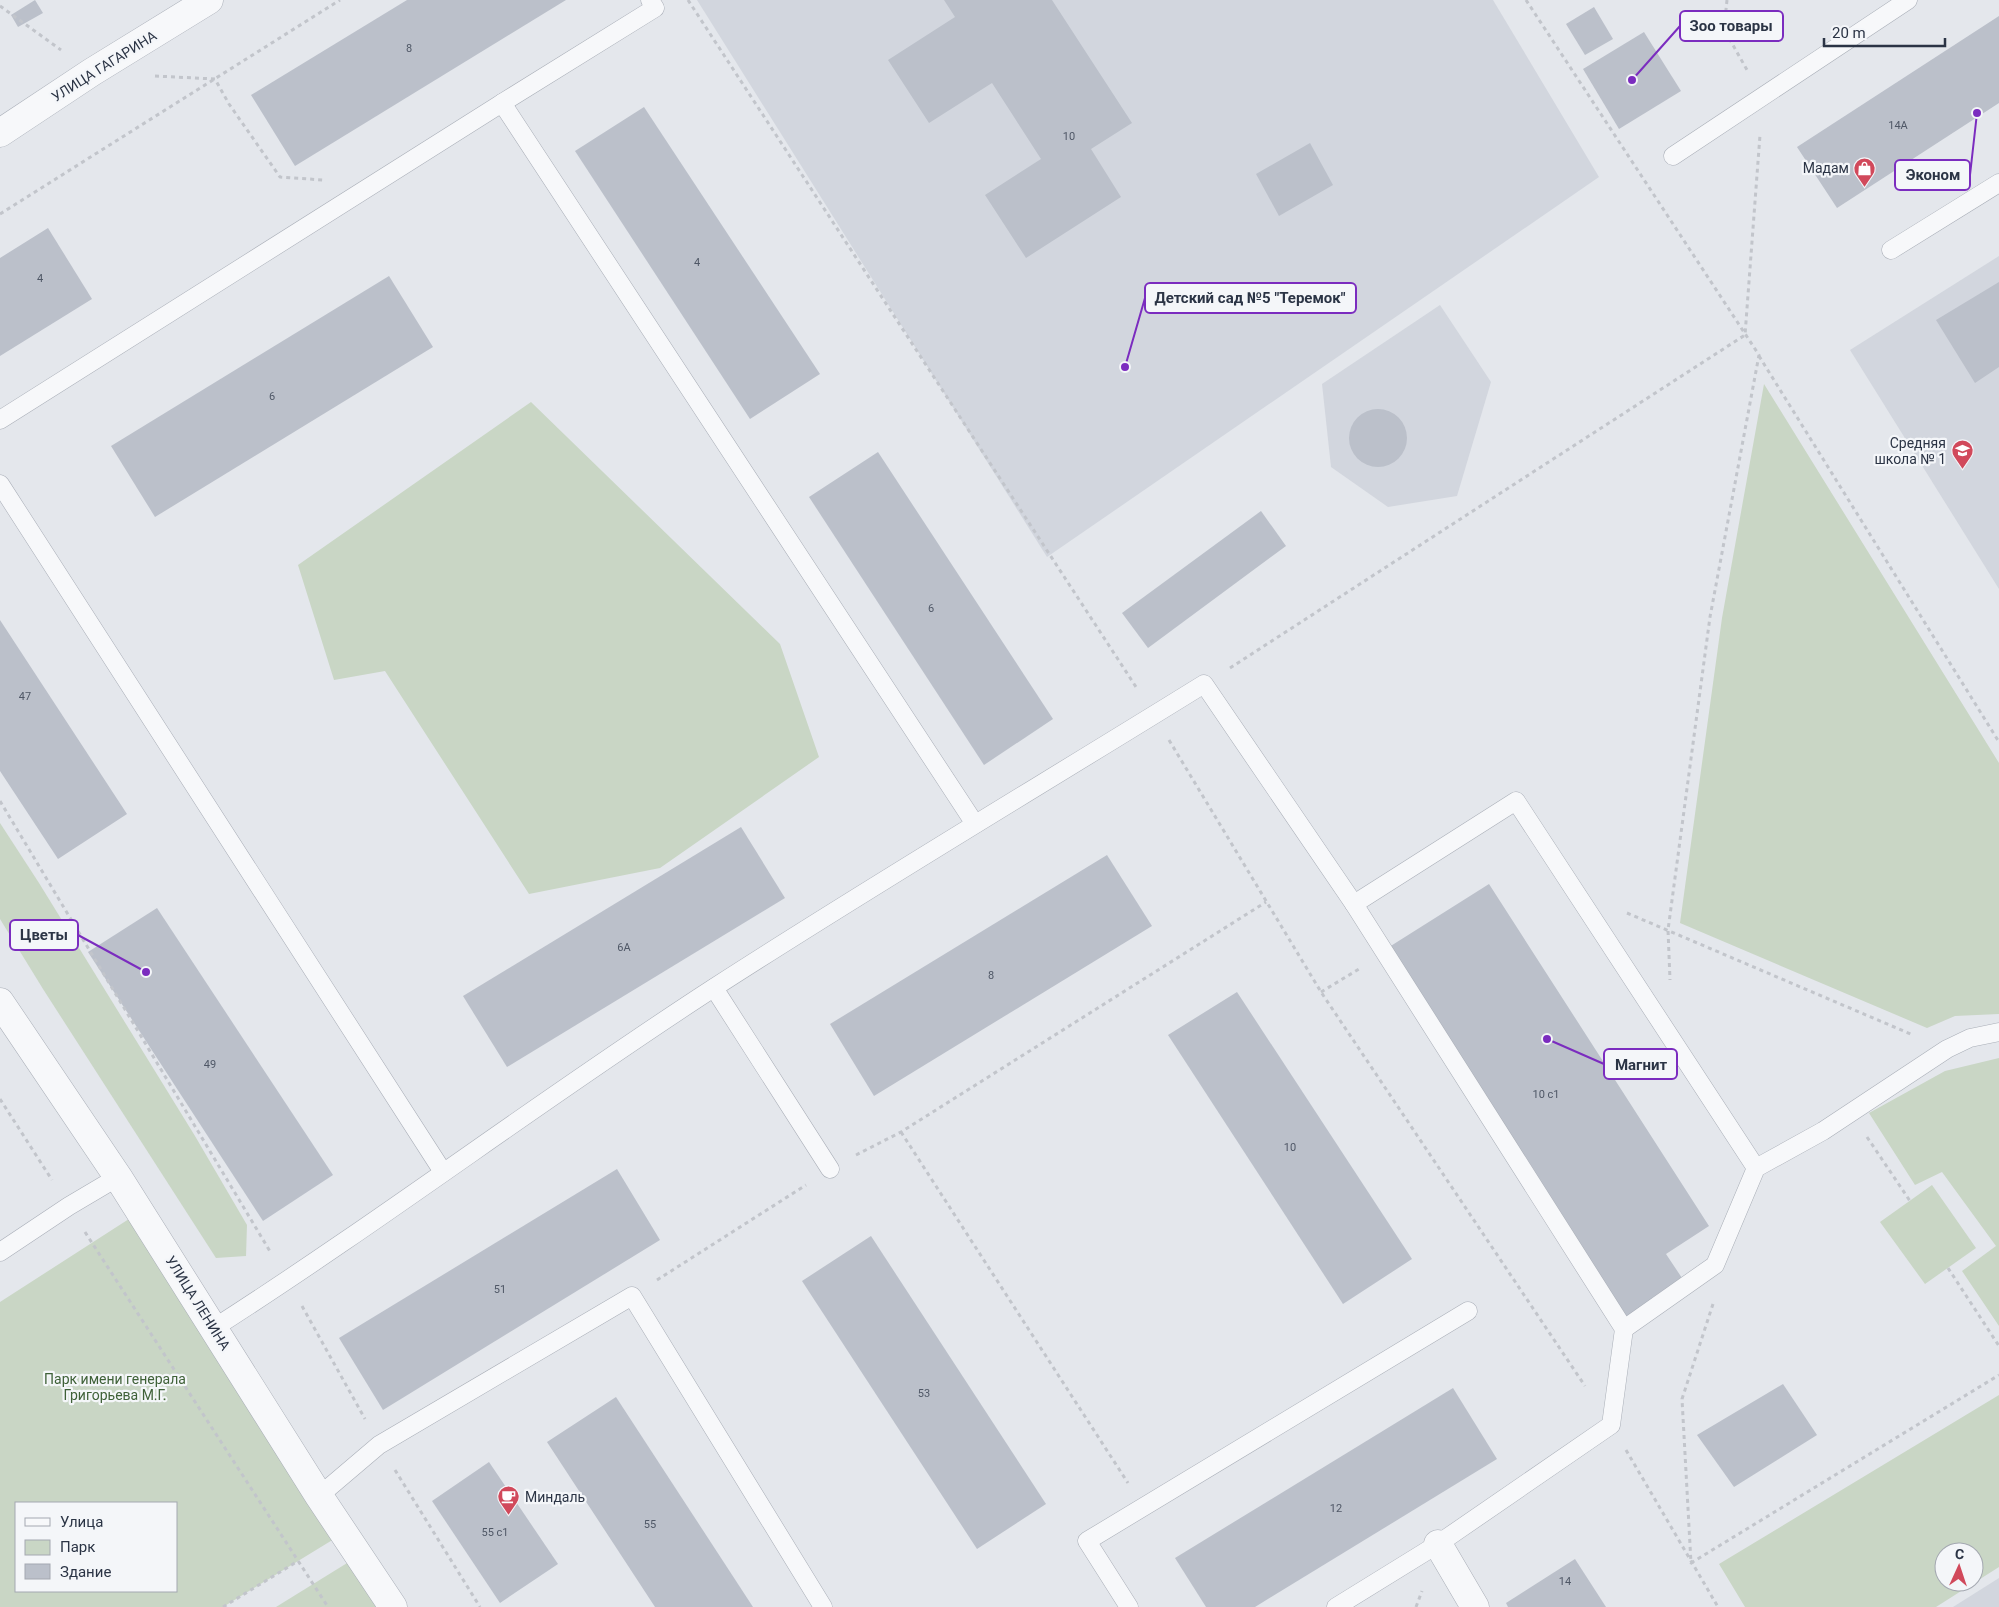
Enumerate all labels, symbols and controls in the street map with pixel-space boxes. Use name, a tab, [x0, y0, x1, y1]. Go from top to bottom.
callout: Зоо товары	[1680, 11, 1783, 41]
scale bar	[1824, 15, 1945, 47]
text: Зоо товары	[1689, 17, 1773, 35]
text: 20 m	[1832, 24, 1866, 42]
street label: УЛИЦА ГАГАРИНА	[49, 27, 159, 105]
house number: 8	[406, 42, 412, 55]
house number: 14А	[1888, 119, 1909, 132]
house number: 10	[1063, 130, 1075, 143]
shop icon: Мадам	[1853, 156, 1877, 187]
place label: Мадам	[1803, 160, 1849, 176]
callout: Эконом	[1895, 160, 1970, 190]
text: Эконом	[1906, 166, 1960, 184]
house number: 4	[694, 256, 700, 269]
house number: 4	[37, 272, 43, 285]
callout: Детский сад №5 "Теремок"	[1145, 283, 1356, 313]
text: Детский сад №5 "Теремок"	[1155, 289, 1346, 307]
house number: 6	[269, 390, 275, 403]
place label: Средняя школа № 1	[1874, 435, 1946, 467]
school or university icon: Средняя школа № 1	[1950, 439, 1974, 470]
house number: 6	[928, 602, 934, 615]
house number: 47	[19, 690, 31, 703]
callout: Цветы	[10, 920, 78, 950]
text: Цветы	[20, 926, 68, 944]
house number: 6А	[617, 941, 632, 954]
house number: 8	[988, 969, 994, 982]
callout: Магнит	[1604, 1049, 1677, 1079]
text: Магнит	[1615, 1056, 1667, 1074]
house number: 49	[204, 1058, 216, 1071]
house number: 10 с1	[1532, 1088, 1560, 1101]
house number: 10	[1284, 1141, 1296, 1154]
street label: УЛИЦА ЛЕНИНА	[162, 1253, 234, 1353]
house number: 51	[494, 1283, 506, 1296]
park label: Парк имени генерала Григорьева М.Г.	[44, 1371, 186, 1403]
house number: 53	[918, 1387, 930, 1400]
cafe icon: Миндаль	[497, 1485, 521, 1516]
place label: Миндаль	[525, 1489, 585, 1505]
legend	[15, 1502, 178, 1592]
house number: 12	[1330, 1502, 1342, 1515]
text: Улица	[60, 1513, 103, 1531]
house number: 55	[644, 1518, 656, 1531]
house number: 55 с1	[481, 1526, 509, 1539]
text: Парк	[60, 1538, 95, 1556]
north arrow	[1934, 1542, 1984, 1592]
text: С	[1955, 1546, 1965, 1562]
text: Здание	[60, 1563, 111, 1581]
house number: 14	[1559, 1575, 1571, 1588]

